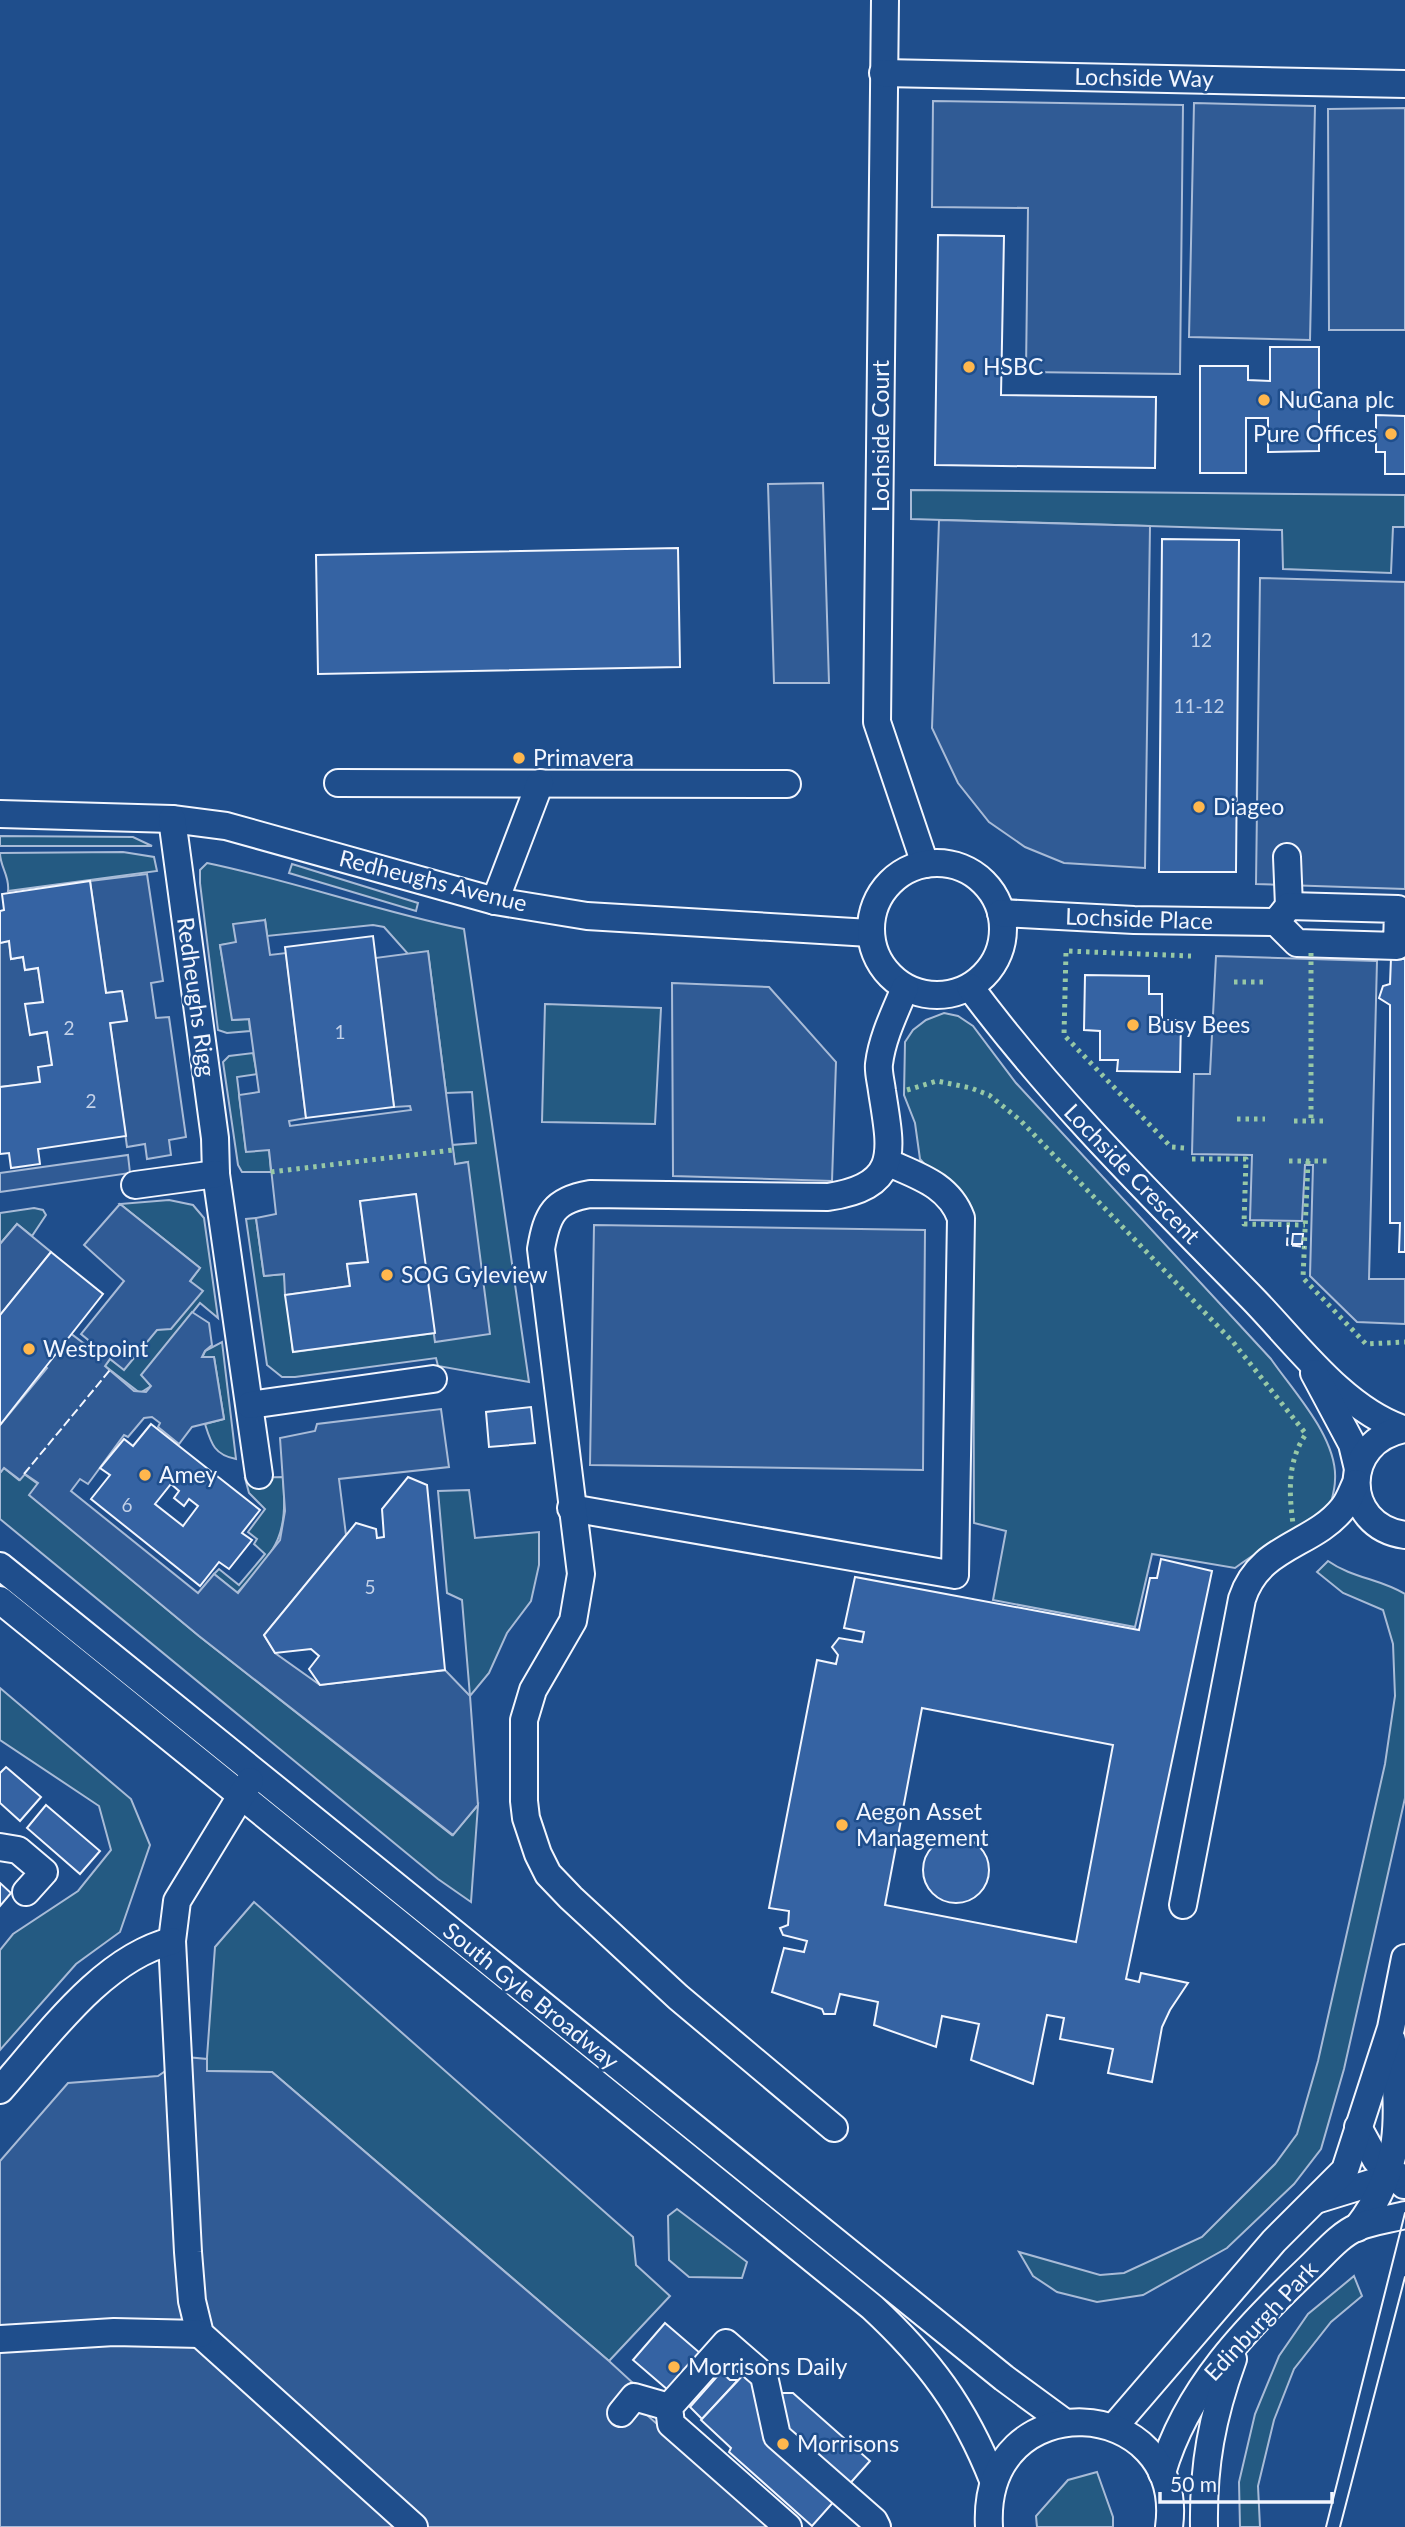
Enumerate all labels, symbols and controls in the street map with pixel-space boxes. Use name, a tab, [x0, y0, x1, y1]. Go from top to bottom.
street label: Lochside Way	[1074, 62, 1214, 92]
place label: HSBC	[983, 352, 1043, 380]
street label: Lochside Court	[866, 359, 894, 512]
marker: HSBC	[961, 359, 977, 375]
place label: NuCana plc	[1278, 385, 1394, 413]
marker: NuCana plc	[1256, 392, 1272, 408]
place label: Pure Offices	[1253, 419, 1377, 447]
marker: Pure Offices	[1383, 426, 1399, 442]
house number: 12	[1190, 628, 1212, 651]
house number: 11-12	[1173, 694, 1225, 717]
place label: Primavera	[533, 743, 634, 771]
marker: Primavera	[511, 750, 527, 766]
place label: Diageo	[1213, 792, 1284, 820]
marker: Diageo	[1191, 799, 1207, 815]
street label: Redheughs Avenue	[336, 843, 530, 917]
street label: Lochside Place	[1065, 901, 1213, 935]
street label: Redheughs Rigg	[172, 915, 222, 1078]
place label: Busy Bees	[1147, 1010, 1250, 1038]
house number: 2	[63, 1016, 75, 1039]
marker: Busy Bees	[1125, 1017, 1141, 1033]
house number: 1	[334, 1020, 346, 1043]
house number: 2	[85, 1089, 97, 1112]
street label: Lochside Crescent	[1059, 1098, 1207, 1250]
place label: SOG Gyleview	[401, 1260, 548, 1288]
marker: SOG Gyleview	[379, 1267, 395, 1283]
place label: Westpoint	[43, 1334, 149, 1362]
marker: Westpoint	[21, 1341, 37, 1357]
place label: Amey	[159, 1460, 217, 1488]
marker: Amey	[137, 1467, 153, 1483]
house number: 6	[121, 1493, 133, 1516]
house number: 5	[364, 1575, 376, 1598]
place label: Aegon Asset Management	[856, 1797, 989, 1851]
marker: Aegon Asset Management	[834, 1817, 850, 1833]
street label: South Gyle Broadway	[438, 1916, 625, 2075]
street label: Edinburgh Park	[1198, 2254, 1323, 2386]
place label: Morrisons Daily	[688, 2352, 848, 2380]
marker: Morrisons Daily	[666, 2359, 682, 2375]
place label: Morrisons	[797, 2429, 899, 2457]
marker: Morrisons	[775, 2436, 791, 2452]
scale bar	[1160, 2460, 1332, 2504]
text: 50 m	[1170, 2471, 1217, 2496]

